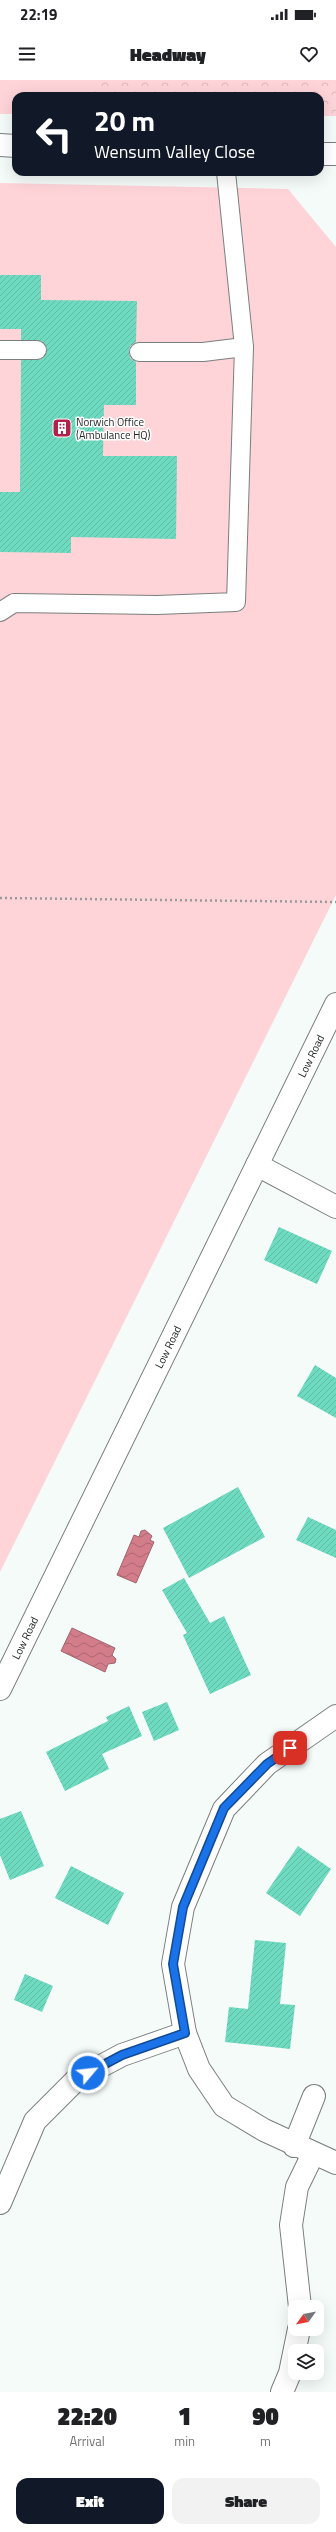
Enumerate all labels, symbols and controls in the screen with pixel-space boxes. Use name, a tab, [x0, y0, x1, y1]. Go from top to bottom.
text: 22:19	[20, 3, 57, 26]
text: Headway	[130, 41, 206, 68]
icon: menu	[16, 43, 38, 65]
icon: heart	[298, 43, 320, 65]
text: 20 m	[94, 99, 155, 142]
icon: left	[28, 108, 80, 160]
text: Wensum Valley Close	[94, 138, 255, 165]
place label: Norwich Office (Ambulance HQ)	[76, 414, 151, 443]
building icon: Norwich Office (Ambulance HQ)	[51, 417, 73, 439]
street label: Low Road	[294, 1032, 328, 1080]
street label: Low Road	[151, 1323, 185, 1371]
street label: Low Road	[8, 1614, 42, 1662]
pin	[273, 1731, 307, 1765]
icon: arrive	[279, 1737, 301, 1759]
position arrow	[67, 2052, 109, 2094]
north arrow	[288, 2300, 324, 2336]
map controls	[288, 2300, 324, 2380]
button: layers	[288, 2344, 324, 2380]
text: 22:20	[57, 2398, 117, 2434]
text: 1	[178, 2398, 191, 2434]
text: 90	[252, 2398, 279, 2434]
text: Arrival	[70, 2431, 105, 2451]
text: min	[174, 2431, 195, 2451]
text: m	[260, 2431, 271, 2451]
button: Exit	[16, 2478, 164, 2524]
button: Share	[172, 2478, 320, 2524]

